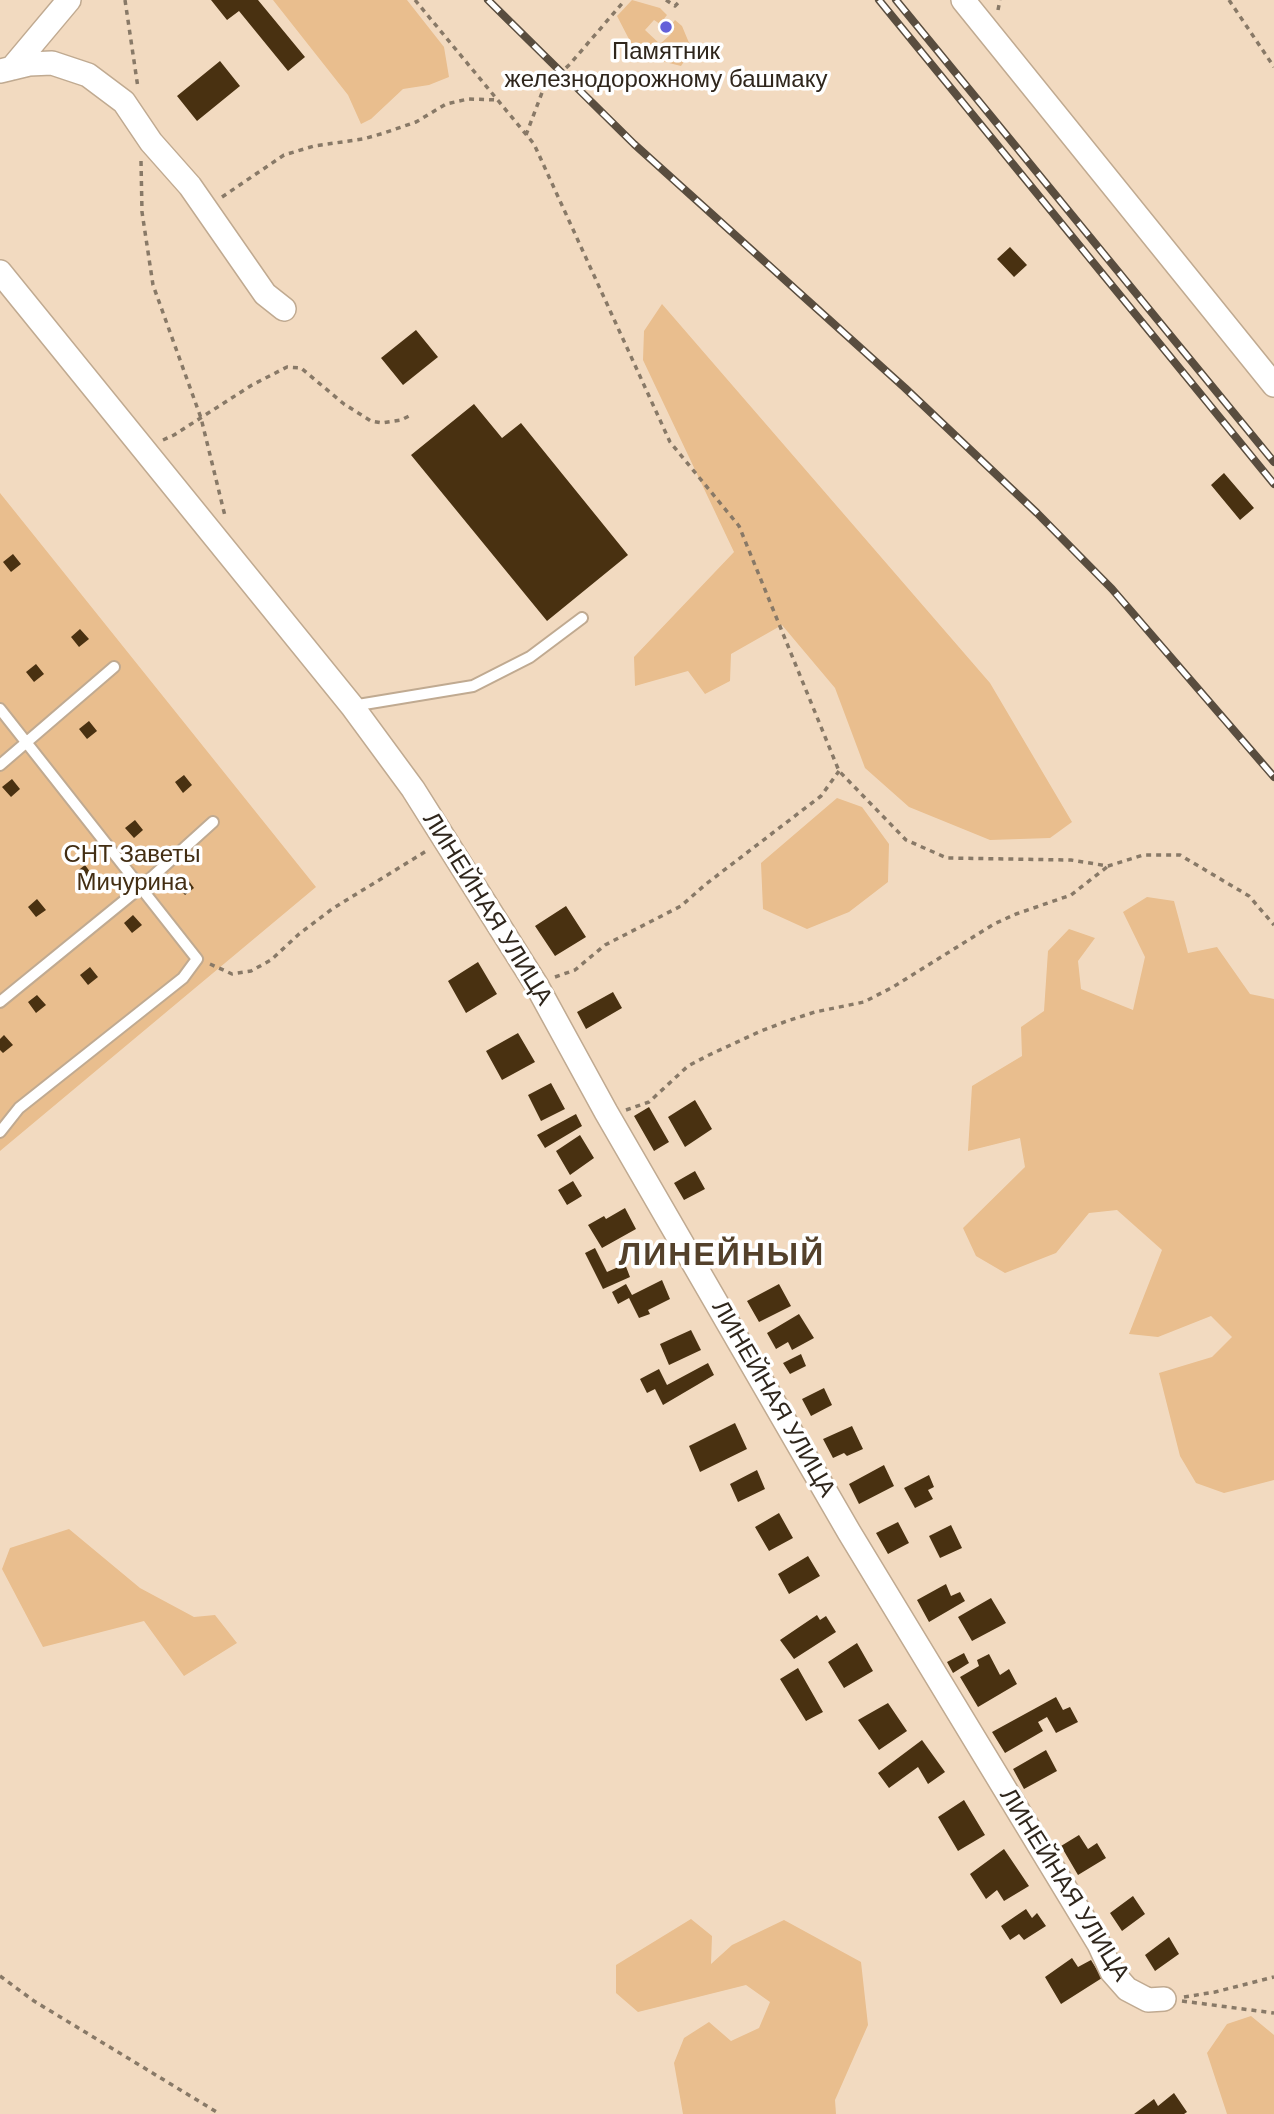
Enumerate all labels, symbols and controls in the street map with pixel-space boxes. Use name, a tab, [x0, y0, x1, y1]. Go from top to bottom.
marker: Памятник железнодорожному башмаку	[658, 19, 674, 35]
place label: Памятник железнодорожному башмаку	[505, 38, 827, 94]
street label: ЛИНЕЙНАЯ УЛИЦА	[416, 807, 558, 1011]
park label: СНТ Заветы Мичурина	[63, 841, 201, 897]
district label: ЛИНЕЙНЫЙ	[620, 1237, 824, 1275]
street label: ЛИНЕЙНАЯ УЛИЦА	[705, 1296, 841, 1502]
street label: ЛИНЕЙНАЯ УЛИЦА	[993, 1783, 1135, 1987]

